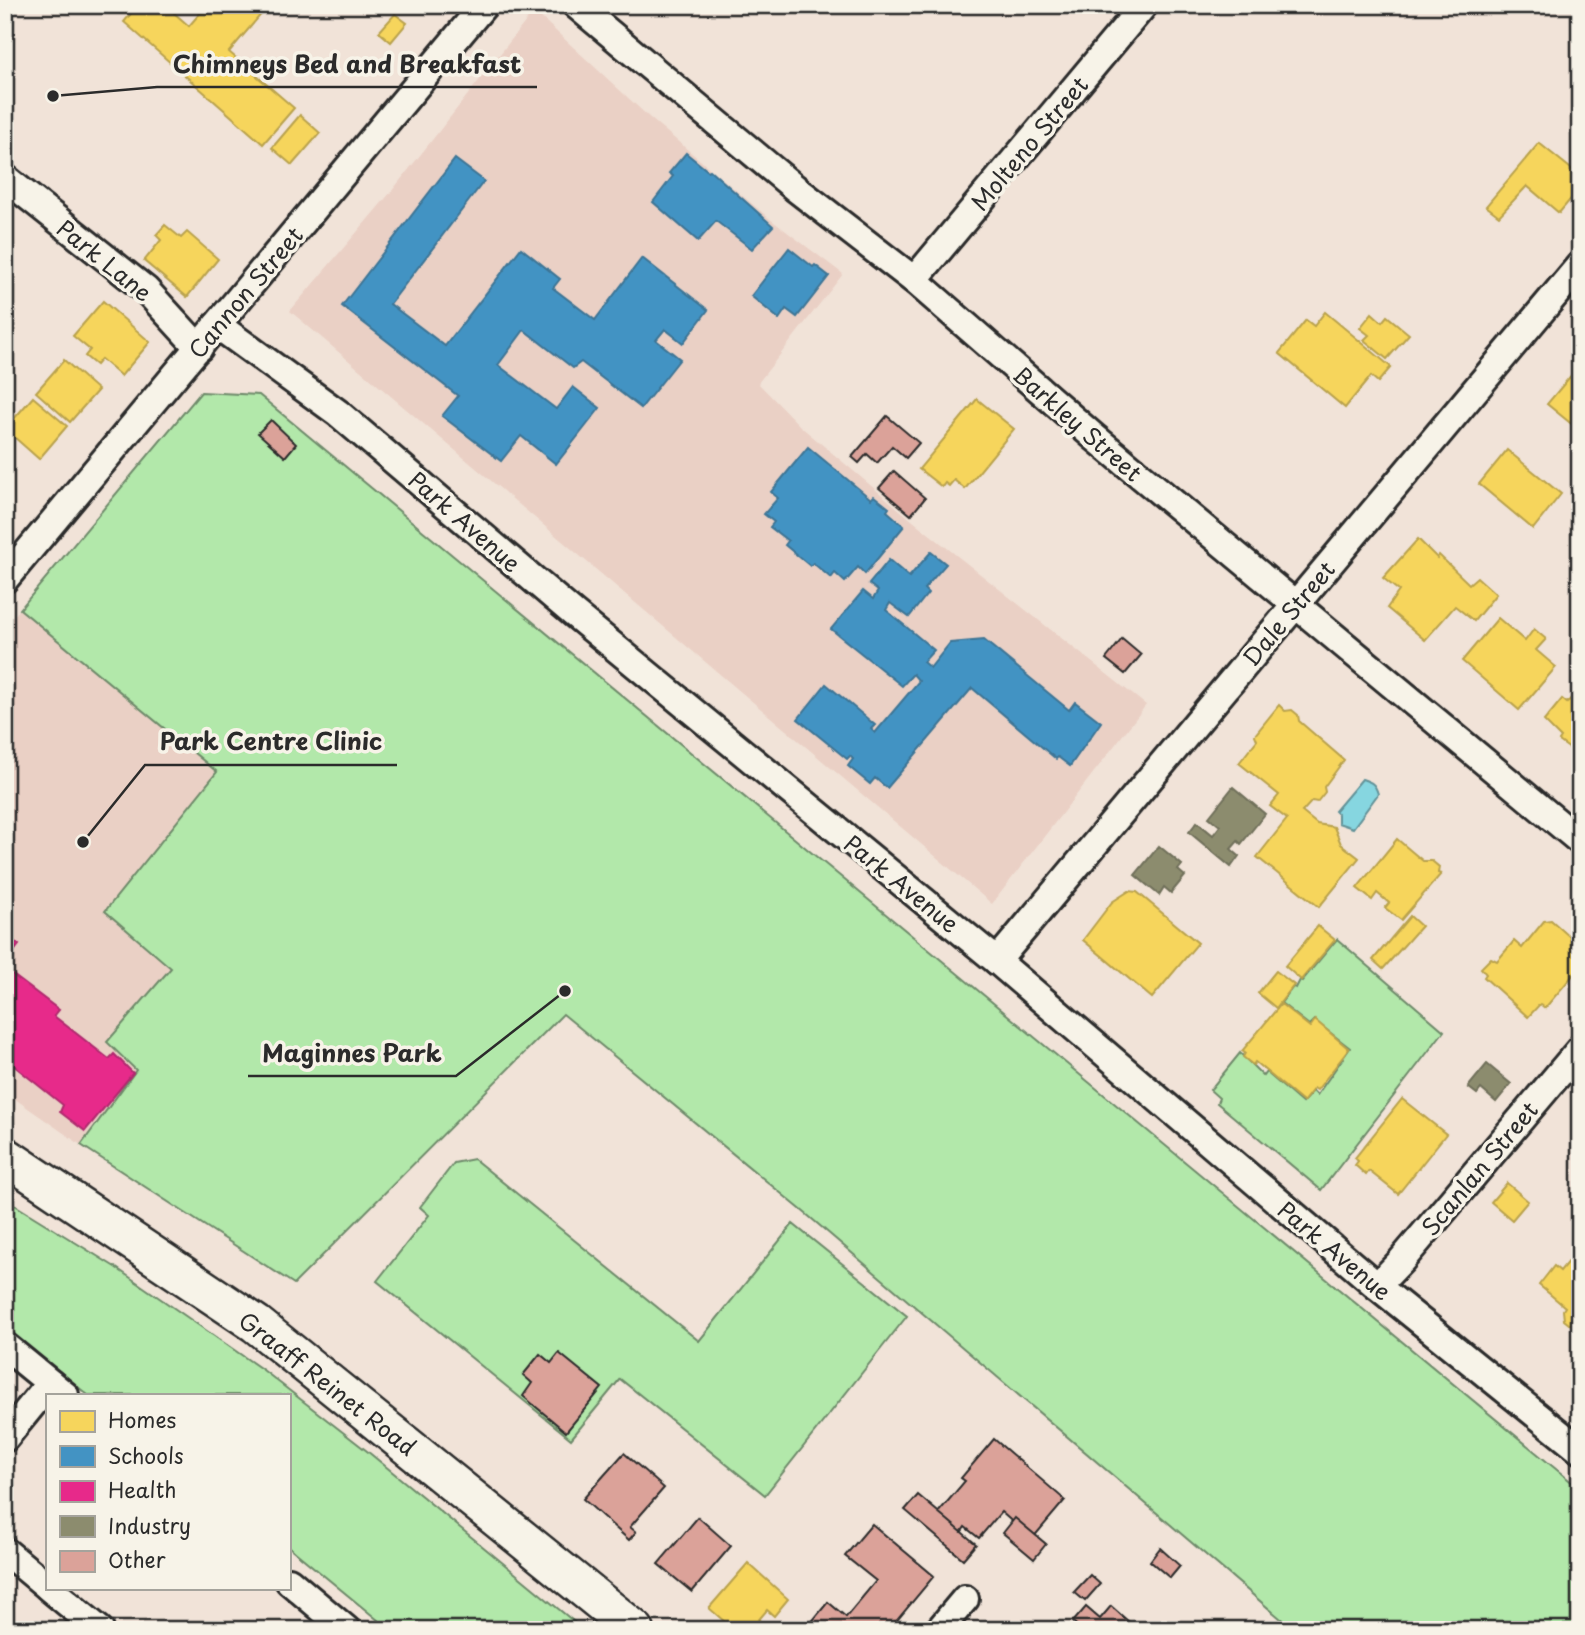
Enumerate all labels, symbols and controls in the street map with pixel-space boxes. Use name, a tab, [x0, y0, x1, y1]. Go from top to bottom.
callout: Chimneys Bed and Breakfast	[157, 42, 537, 87]
text: Chimneys Bed and Breakfast	[173, 45, 521, 81]
street label: Molteno Street	[962, 68, 1096, 218]
street label: Park Lane	[50, 211, 160, 309]
street label: Cannon Street	[179, 218, 311, 366]
street label: Barkley Street	[1006, 357, 1150, 489]
street label: Park Avenue	[401, 462, 529, 580]
street label: Dale Street	[1233, 553, 1343, 673]
callout: Park Centre Clinic	[145, 720, 397, 765]
text: Park Centre Clinic	[160, 722, 382, 758]
street label: Park Avenue	[837, 826, 967, 940]
callout: Maginnes Park	[248, 1031, 456, 1076]
text: Maginnes Park	[262, 1034, 442, 1070]
street label: Scanlan Street	[1412, 1093, 1546, 1243]
street label: Park Avenue	[1271, 1192, 1399, 1308]
street label: Graaff Reinet Road	[232, 1302, 424, 1464]
legend	[46, 1394, 290, 1590]
text: Homes	[108, 1403, 176, 1435]
text: Schools	[108, 1439, 184, 1471]
text: Health	[108, 1473, 176, 1505]
text: Industry	[108, 1509, 191, 1541]
text: Other	[108, 1543, 166, 1575]

